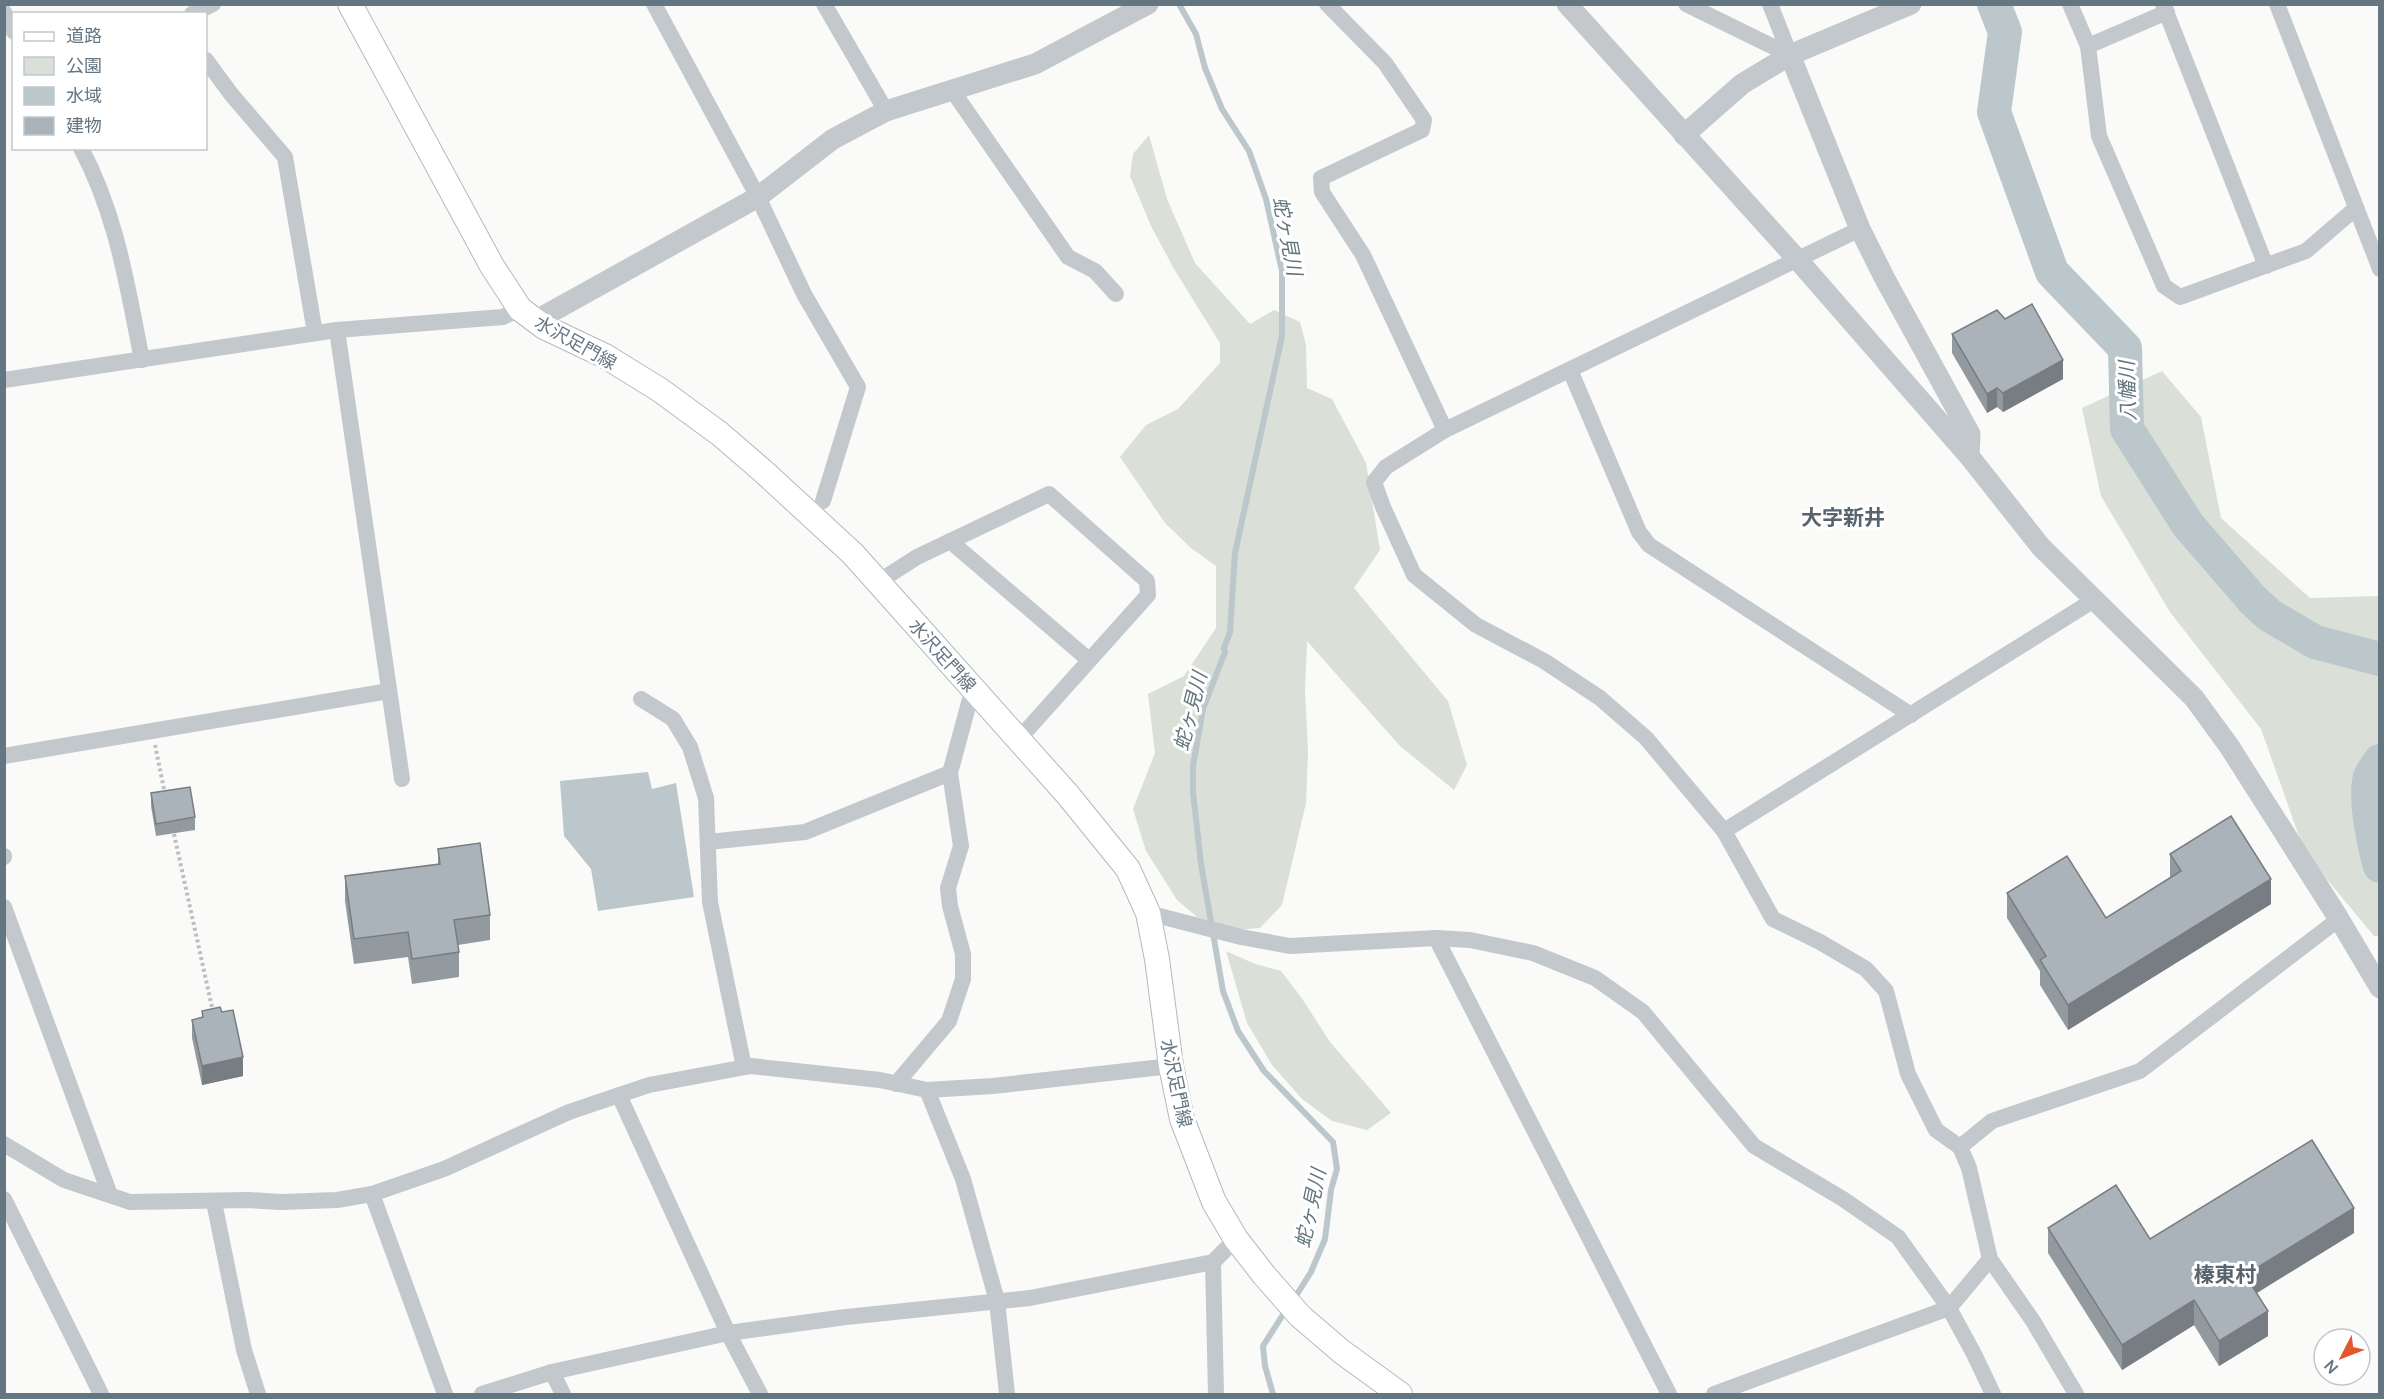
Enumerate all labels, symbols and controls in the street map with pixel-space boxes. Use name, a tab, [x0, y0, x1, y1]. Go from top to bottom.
legend	[12, 12, 207, 150]
text: 道路	[66, 23, 102, 47]
text: 公園	[66, 53, 102, 77]
text: 水域	[66, 83, 102, 107]
text: 建物	[66, 113, 102, 137]
water label: 蛇ヶ見川	[1267, 194, 1309, 280]
street label: 水沢足門線	[531, 310, 621, 374]
water label: 八幡川	[2112, 359, 2142, 421]
district label: 大字新井	[1801, 503, 1885, 531]
street label: 水沢足門線	[904, 614, 982, 696]
water label: 蛇ヶ見川	[1167, 667, 1213, 753]
street label: 水沢足門線	[1156, 1036, 1198, 1130]
water label: 蛇ヶ見川	[1288, 1164, 1332, 1250]
district label: 榛東村	[2194, 1260, 2257, 1288]
north arrow	[2312, 1327, 2372, 1387]
text: N	[2319, 1355, 2343, 1379]

